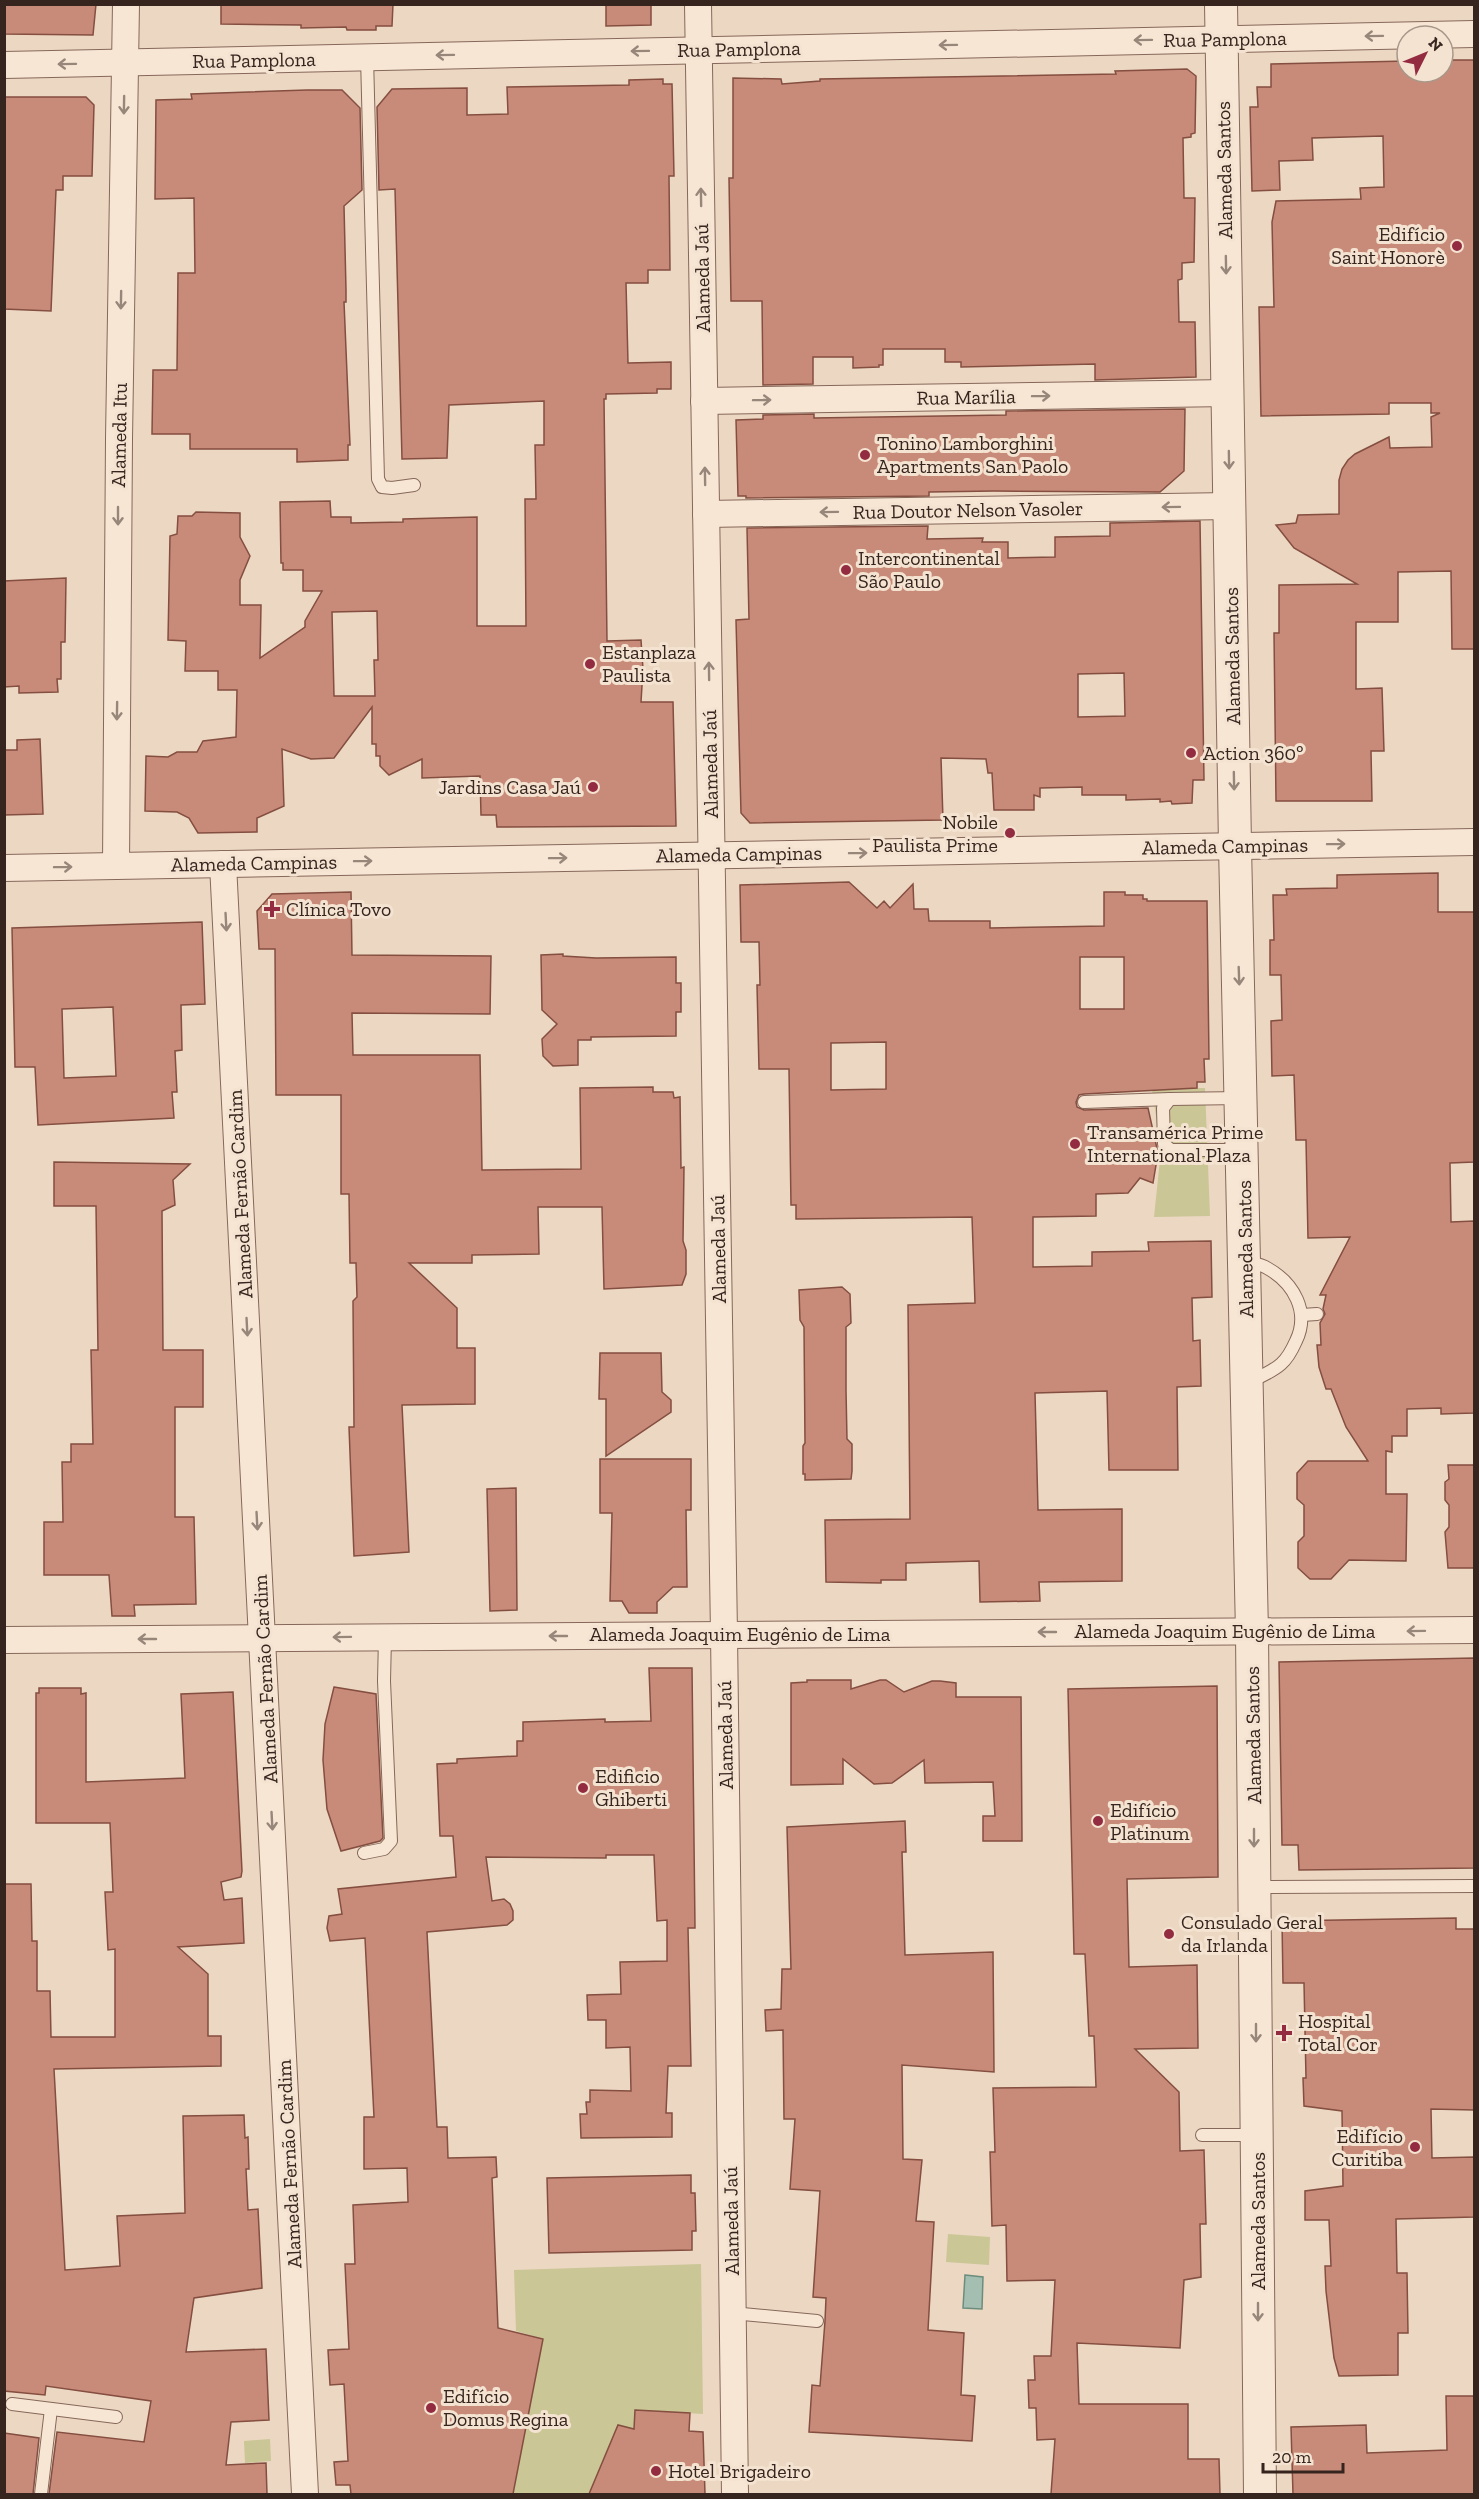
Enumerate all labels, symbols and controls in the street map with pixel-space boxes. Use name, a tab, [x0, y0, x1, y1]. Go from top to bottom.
north arrow	[1395, 24, 1455, 84]
street label: Rua Pamplona	[1163, 26, 1287, 52]
one-way arrow	[1365, 30, 1385, 41]
text: N	[1425, 33, 1447, 55]
one-way arrow	[1133, 35, 1153, 46]
street label: Rua Pamplona	[677, 36, 801, 62]
one-way arrow	[938, 39, 958, 50]
one-way arrow	[631, 45, 651, 57]
street label: Rua Pamplona	[192, 47, 316, 73]
one-way arrow	[436, 50, 456, 61]
one-way arrow	[57, 58, 77, 70]
one-way arrow	[119, 94, 130, 114]
street label: Alameda Santos	[1211, 101, 1237, 239]
one-way arrow	[695, 187, 707, 207]
place label: Edifício Saint Honorè	[1331, 222, 1445, 269]
street label: Alameda Jaú	[689, 223, 715, 333]
marker: Edifício Saint Honorè	[1450, 239, 1464, 253]
one-way arrow	[1220, 254, 1231, 274]
one-way arrow	[115, 289, 127, 309]
street label: Alameda Itu	[106, 383, 132, 487]
street label: Rua Marília	[916, 384, 1016, 410]
one-way arrow	[1031, 390, 1051, 402]
one-way arrow	[752, 395, 772, 406]
place label: Tonino Lamborghini Apartments San Paolo	[877, 431, 1068, 478]
marker: Tonino Lamborghini Apartments San Paolo	[858, 448, 872, 462]
one-way arrow	[1223, 449, 1235, 469]
one-way arrow	[700, 466, 711, 486]
street label: Rua Doutor Nelson Vasoler	[853, 496, 1083, 524]
one-way arrow	[1162, 501, 1182, 513]
one-way arrow	[112, 505, 124, 525]
one-way arrow	[820, 506, 840, 518]
place label: Intercontinental São Paulo	[858, 546, 1000, 593]
marker: Intercontinental São Paulo	[839, 563, 853, 577]
street label: Alameda Santos	[1219, 587, 1245, 725]
place label: Estanplaza Paulista	[602, 640, 696, 687]
marker: Estanplaza Paulista	[583, 657, 597, 671]
one-way arrow	[703, 661, 714, 681]
one-way arrow	[111, 700, 123, 720]
street label: Alameda Jaú	[697, 709, 723, 819]
place label: Action 360º	[1203, 741, 1304, 765]
marker: Action 360º	[1184, 746, 1198, 760]
one-way arrow	[1229, 770, 1240, 790]
place label: Jardins Casa Jaú	[438, 775, 581, 799]
marker: Jardins Casa Jaú	[586, 780, 600, 794]
place label: Nobile Paulista Prime	[872, 810, 998, 857]
marker: Nobile Paulista Prime	[1003, 826, 1017, 840]
street label: Alameda Campinas	[1142, 833, 1308, 859]
one-way arrow	[1325, 838, 1345, 850]
street label: Alameda Campinas	[656, 841, 822, 867]
one-way arrow	[847, 847, 867, 858]
street label: Alameda Campinas	[171, 850, 337, 876]
one-way arrow	[547, 852, 567, 863]
one-way arrow	[352, 855, 372, 867]
one-way arrow	[52, 861, 72, 872]
place label: Clínica Tovo	[286, 897, 391, 921]
marker: Clínica Tovo	[263, 900, 281, 918]
one-way arrow	[220, 912, 231, 932]
one-way arrow	[1233, 965, 1245, 985]
street label: Alameda Fernão Cardim	[223, 1088, 257, 1299]
place label: Transamérica Prime International Plaza	[1087, 1120, 1263, 1167]
marker: Transamérica Prime International Plaza	[1068, 1137, 1082, 1151]
street label: Alameda Santos	[1232, 1180, 1258, 1318]
street label: Alameda Jaú	[705, 1194, 731, 1304]
one-way arrow	[242, 1316, 253, 1336]
one-way arrow	[252, 1511, 263, 1531]
street label: Alameda Fernão Cardim	[248, 1573, 282, 1784]
street label: Alameda Joaquim Eugênio de Lima	[1075, 1619, 1376, 1643]
street label: Alameda Joaquim Eugênio de Lima	[590, 1622, 891, 1646]
one-way arrow	[1407, 1625, 1427, 1637]
one-way arrow	[1038, 1626, 1058, 1638]
one-way arrow	[549, 1630, 569, 1642]
one-way arrow	[333, 1632, 353, 1643]
one-way arrow	[138, 1633, 158, 1645]
street label: Alameda Santos	[1240, 1666, 1266, 1804]
street label: Alameda Jaú	[712, 1680, 738, 1790]
place label: Edificio Ghiberti	[595, 1764, 668, 1811]
marker: Edificio Ghiberti	[576, 1781, 590, 1795]
place label: Edifício Platinum	[1110, 1798, 1190, 1845]
one-way arrow	[267, 1810, 278, 1830]
marker: Edifício Platinum	[1091, 1814, 1105, 1828]
one-way arrow	[1249, 1828, 1260, 1848]
place label: Consulado Geral da Irlanda	[1181, 1910, 1323, 1957]
marker: Consulado Geral da Irlanda	[1162, 1927, 1176, 1941]
place label: Hospital Total Cor	[1298, 2009, 1378, 2056]
one-way arrow	[1250, 2023, 1262, 2043]
marker: Hospital Total Cor	[1275, 2024, 1293, 2042]
street label: Alameda Fernão Cardim	[272, 2058, 306, 2269]
place label: Edifício Curitiba	[1332, 2124, 1403, 2171]
marker: Edifício Curitiba	[1408, 2140, 1422, 2154]
street label: Alameda Santos	[1246, 2152, 1270, 2290]
street label: Alameda Jaú	[718, 2166, 744, 2276]
one-way arrow	[1253, 2302, 1264, 2322]
place label: Edifício Domus Regina	[443, 2384, 569, 2431]
marker: Edifício Domus Regina	[424, 2401, 438, 2415]
scale bar	[1263, 2436, 1342, 2474]
text: 20 m	[1272, 2446, 1312, 2468]
place label: Hotel Brigadeiro	[668, 2459, 811, 2483]
marker: Hotel Brigadeiro	[649, 2464, 663, 2478]

